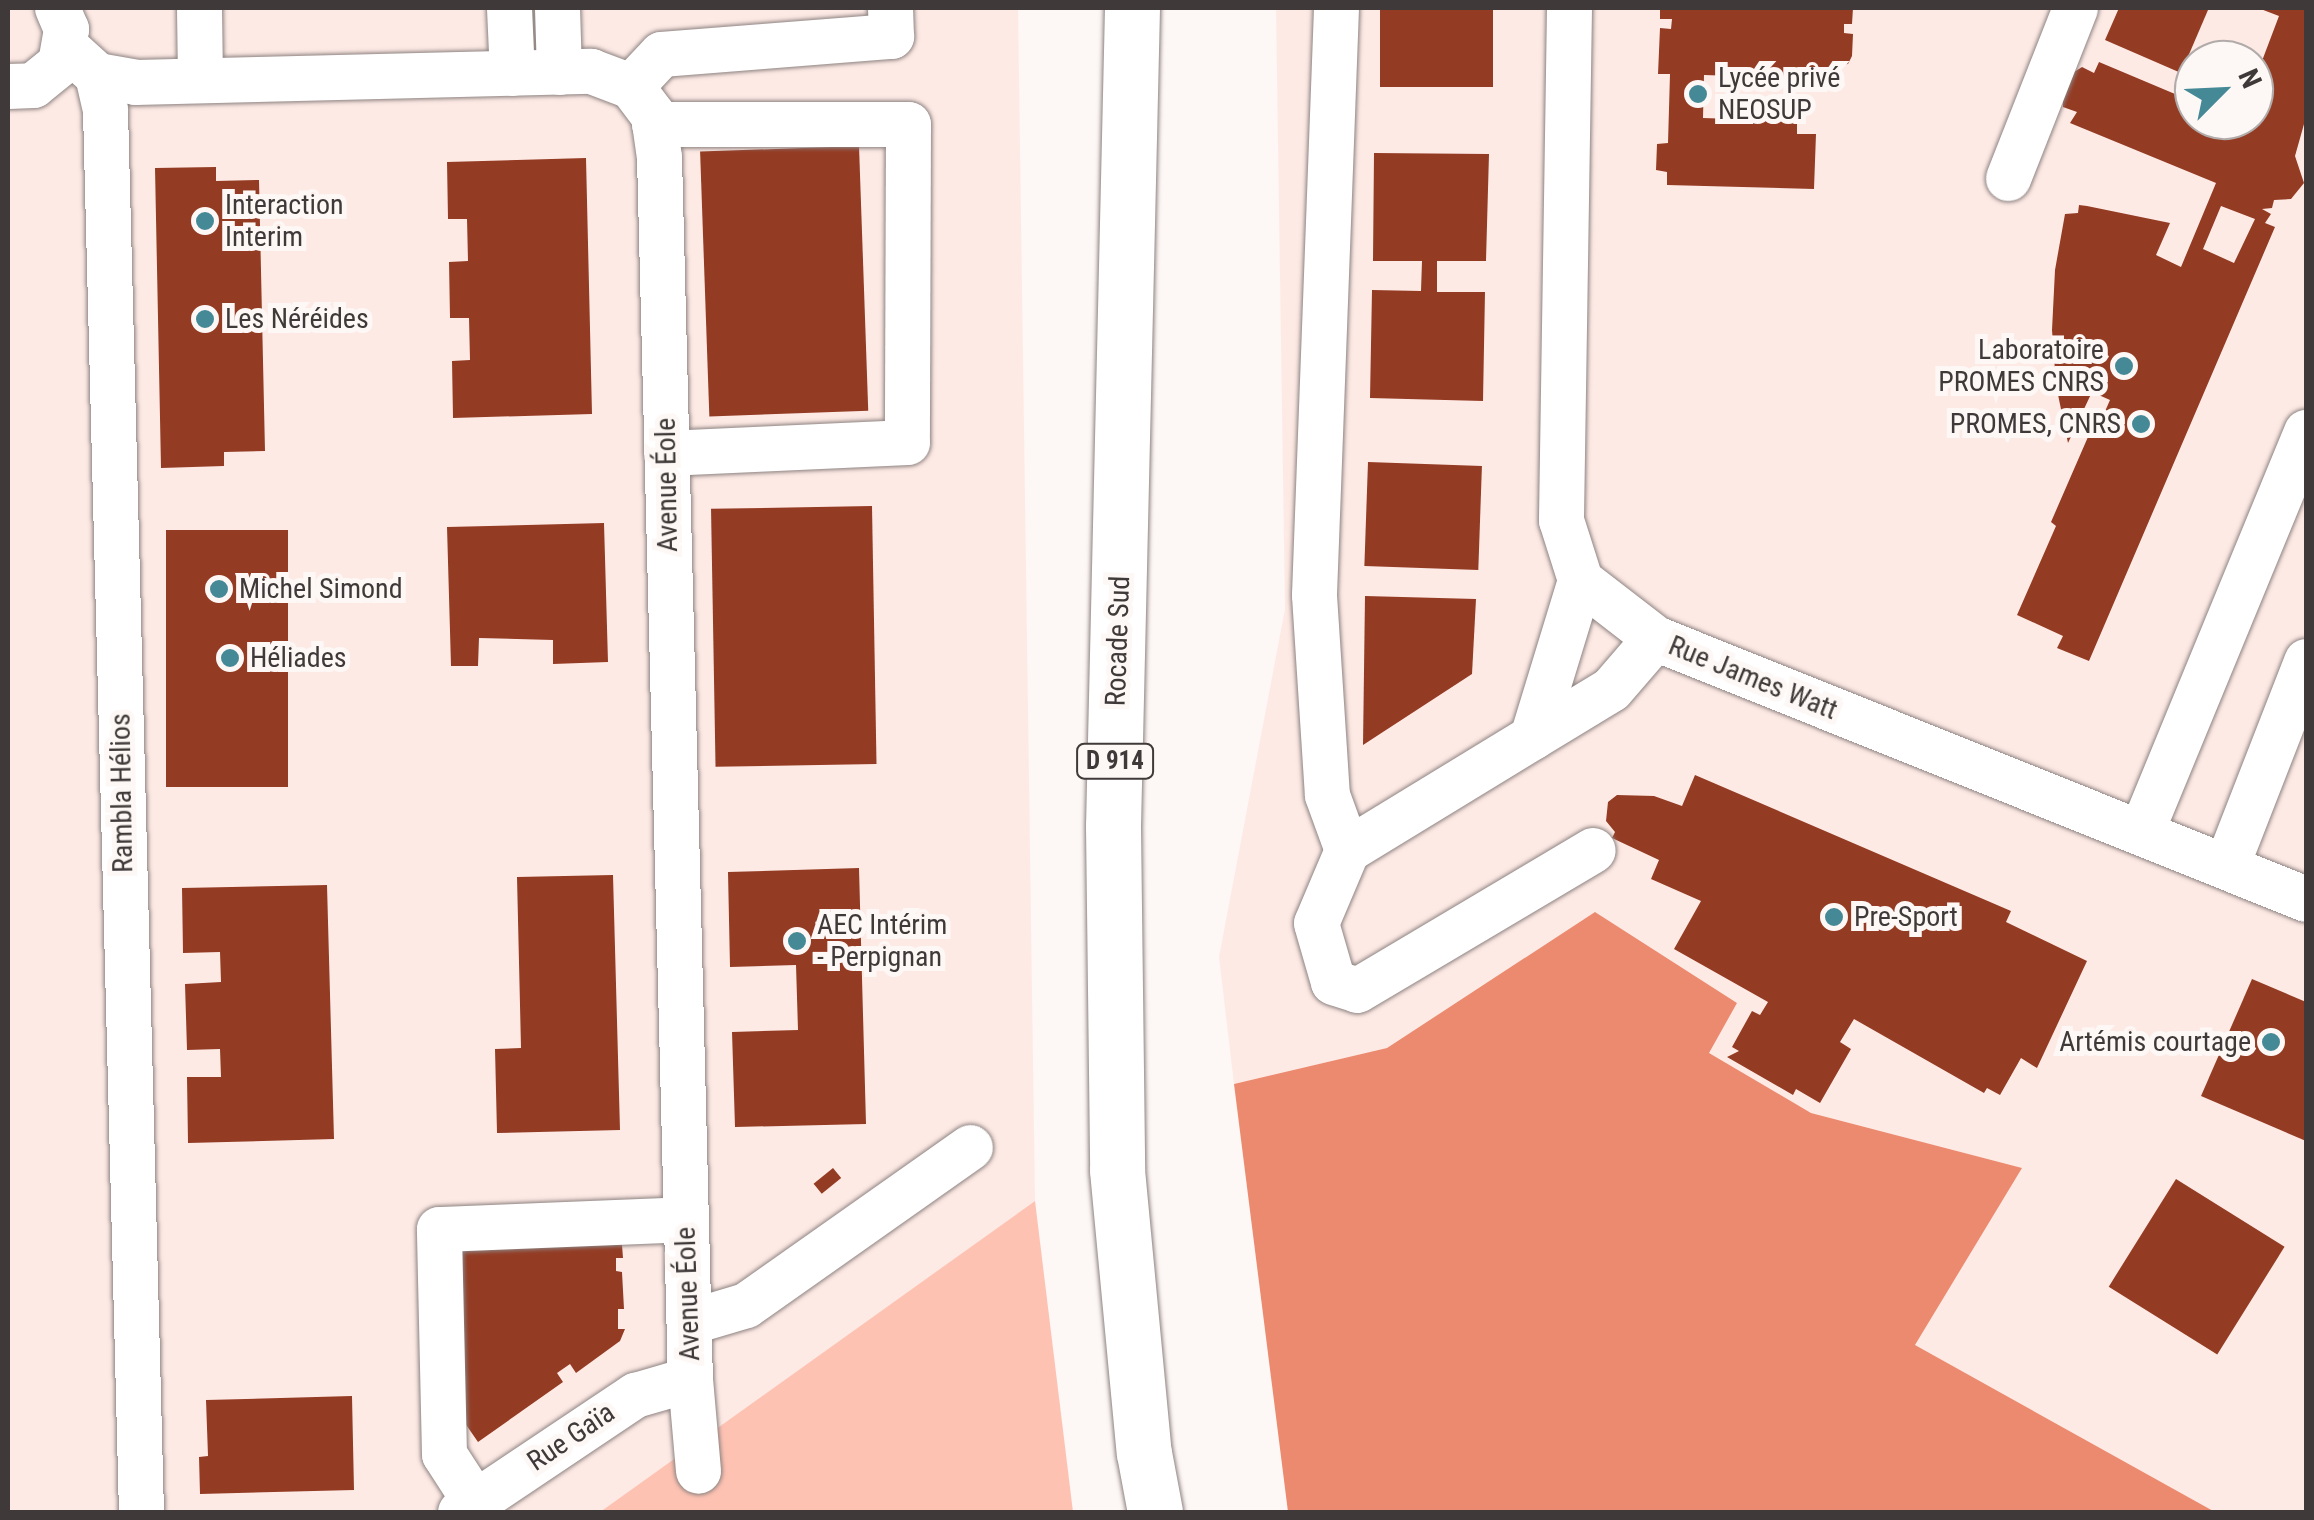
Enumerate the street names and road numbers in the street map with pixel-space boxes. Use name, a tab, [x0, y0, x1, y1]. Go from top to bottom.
street label: Avenue Éole	[649, 418, 685, 552]
street label: Rocade Sud	[1099, 575, 1137, 707]
street label: Rue James Watt	[1664, 629, 1842, 727]
street label: Rambla Hélios	[104, 713, 140, 873]
road number: D 914	[1075, 741, 1155, 781]
street label: Avenue Éole	[669, 1226, 707, 1362]
street label: Rue Gaïa	[521, 1396, 621, 1478]

